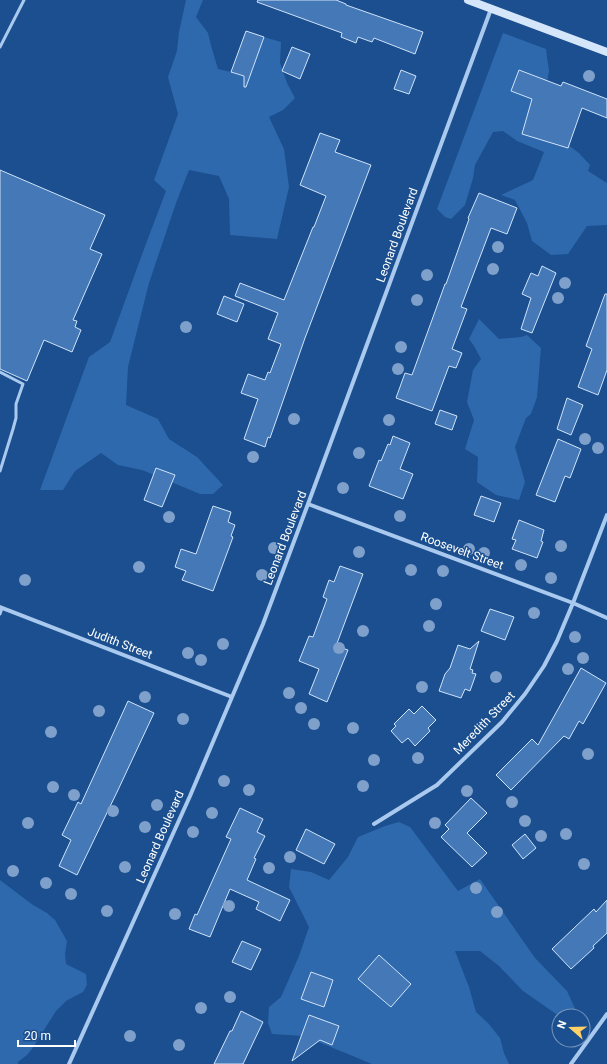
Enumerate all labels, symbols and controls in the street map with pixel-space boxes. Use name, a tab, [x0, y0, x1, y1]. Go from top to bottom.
street label: Leonard Boulevard	[373, 186, 421, 284]
street label: Leonard Boulevard	[261, 489, 309, 587]
street label: Roosevelt Street	[419, 530, 505, 573]
street label: Judith Street	[86, 624, 154, 662]
street label: Meredith Street	[450, 689, 518, 757]
street label: Leonard Boulevard	[133, 789, 187, 885]
north arrow	[551, 1008, 591, 1048]
text: N	[555, 1019, 570, 1031]
scale bar	[18, 1022, 75, 1048]
text: 20 m	[24, 1029, 51, 1043]

